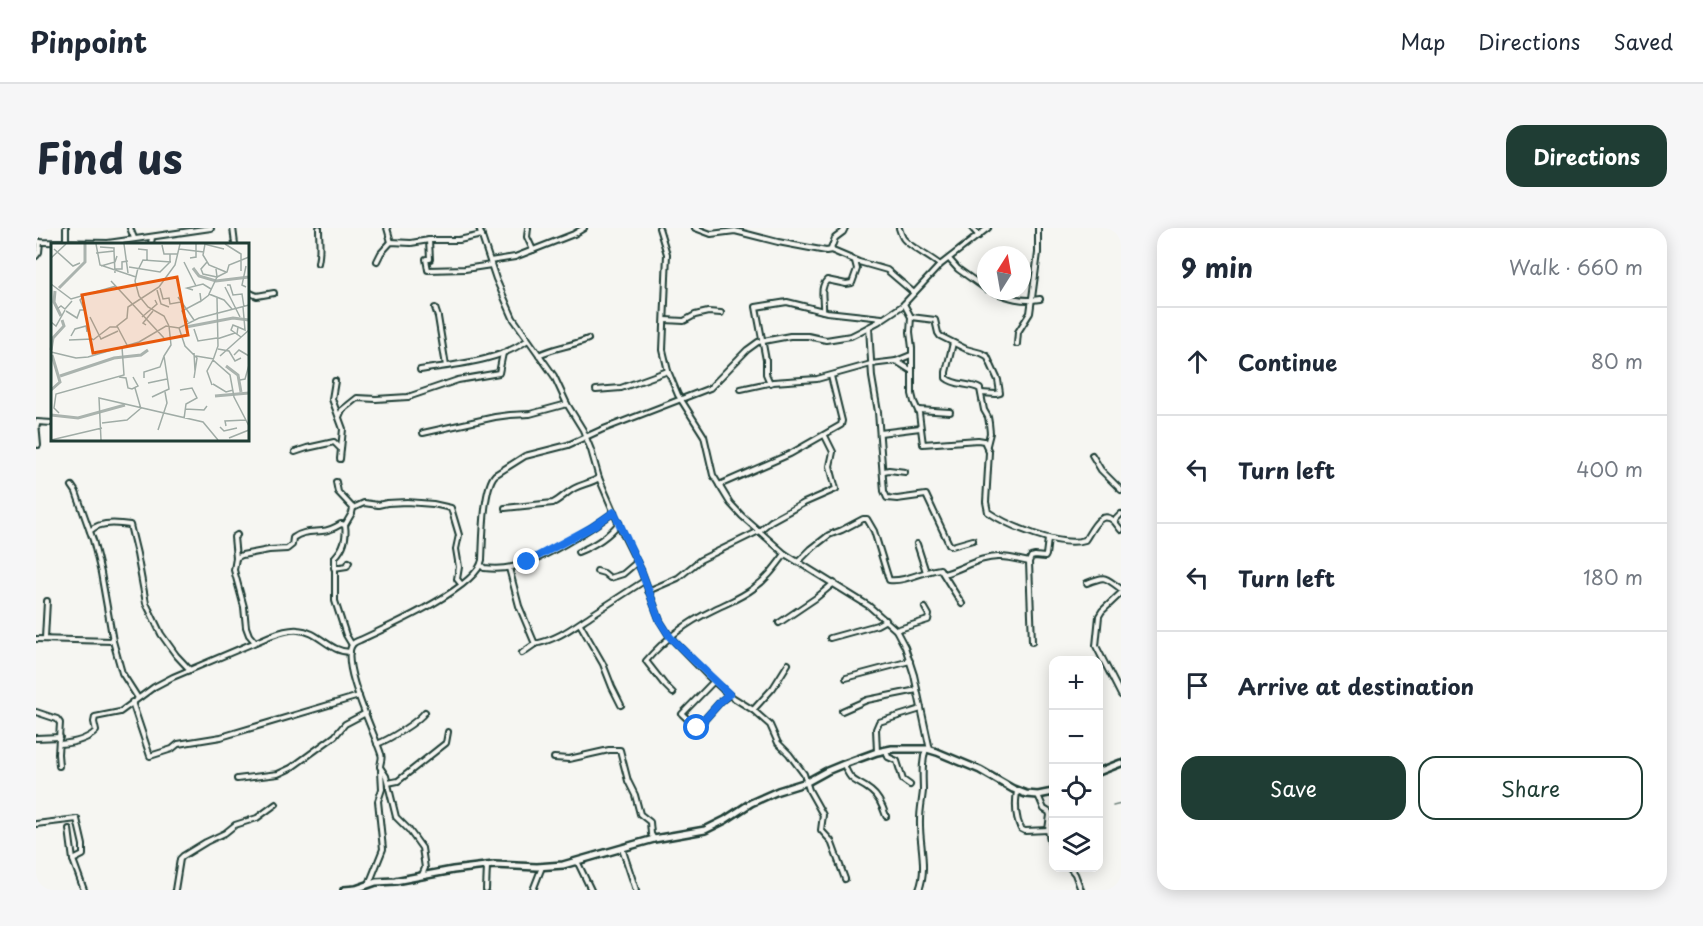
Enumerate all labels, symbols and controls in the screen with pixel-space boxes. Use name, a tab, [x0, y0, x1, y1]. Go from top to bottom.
text: Pinpoint	[30, 20, 147, 63]
text: Map	[1400, 25, 1445, 57]
text: Directions	[1478, 25, 1580, 57]
text: Saved	[1613, 25, 1673, 57]
text: Find us	[36, 125, 183, 188]
button: Directions	[1506, 125, 1667, 187]
inset map	[51, 243, 249, 441]
north arrow	[977, 246, 1031, 300]
text: 9 min	[1181, 248, 1253, 287]
text: Walk · 660 m	[1509, 252, 1643, 282]
icon: ahead	[1181, 345, 1214, 378]
text: Continue	[1238, 345, 1337, 378]
text: 80 m	[1591, 346, 1643, 376]
icon: left	[1181, 453, 1214, 486]
text: Turn left	[1238, 453, 1335, 486]
text: 400 m	[1576, 454, 1643, 484]
route end	[513, 548, 539, 574]
icon: left	[1181, 561, 1214, 594]
text: Turn left	[1238, 561, 1335, 594]
text: 180 m	[1583, 562, 1643, 592]
map controls	[1049, 656, 1103, 872]
button: +	[1049, 656, 1103, 710]
icon: arrive	[1181, 669, 1214, 702]
text: Arrive at destination	[1238, 669, 1474, 702]
button: −	[1049, 710, 1103, 764]
route start	[683, 714, 709, 740]
button: Save	[1181, 756, 1406, 820]
button: Share	[1418, 756, 1643, 820]
button: locate	[1049, 764, 1103, 818]
button: layers	[1049, 818, 1103, 872]

